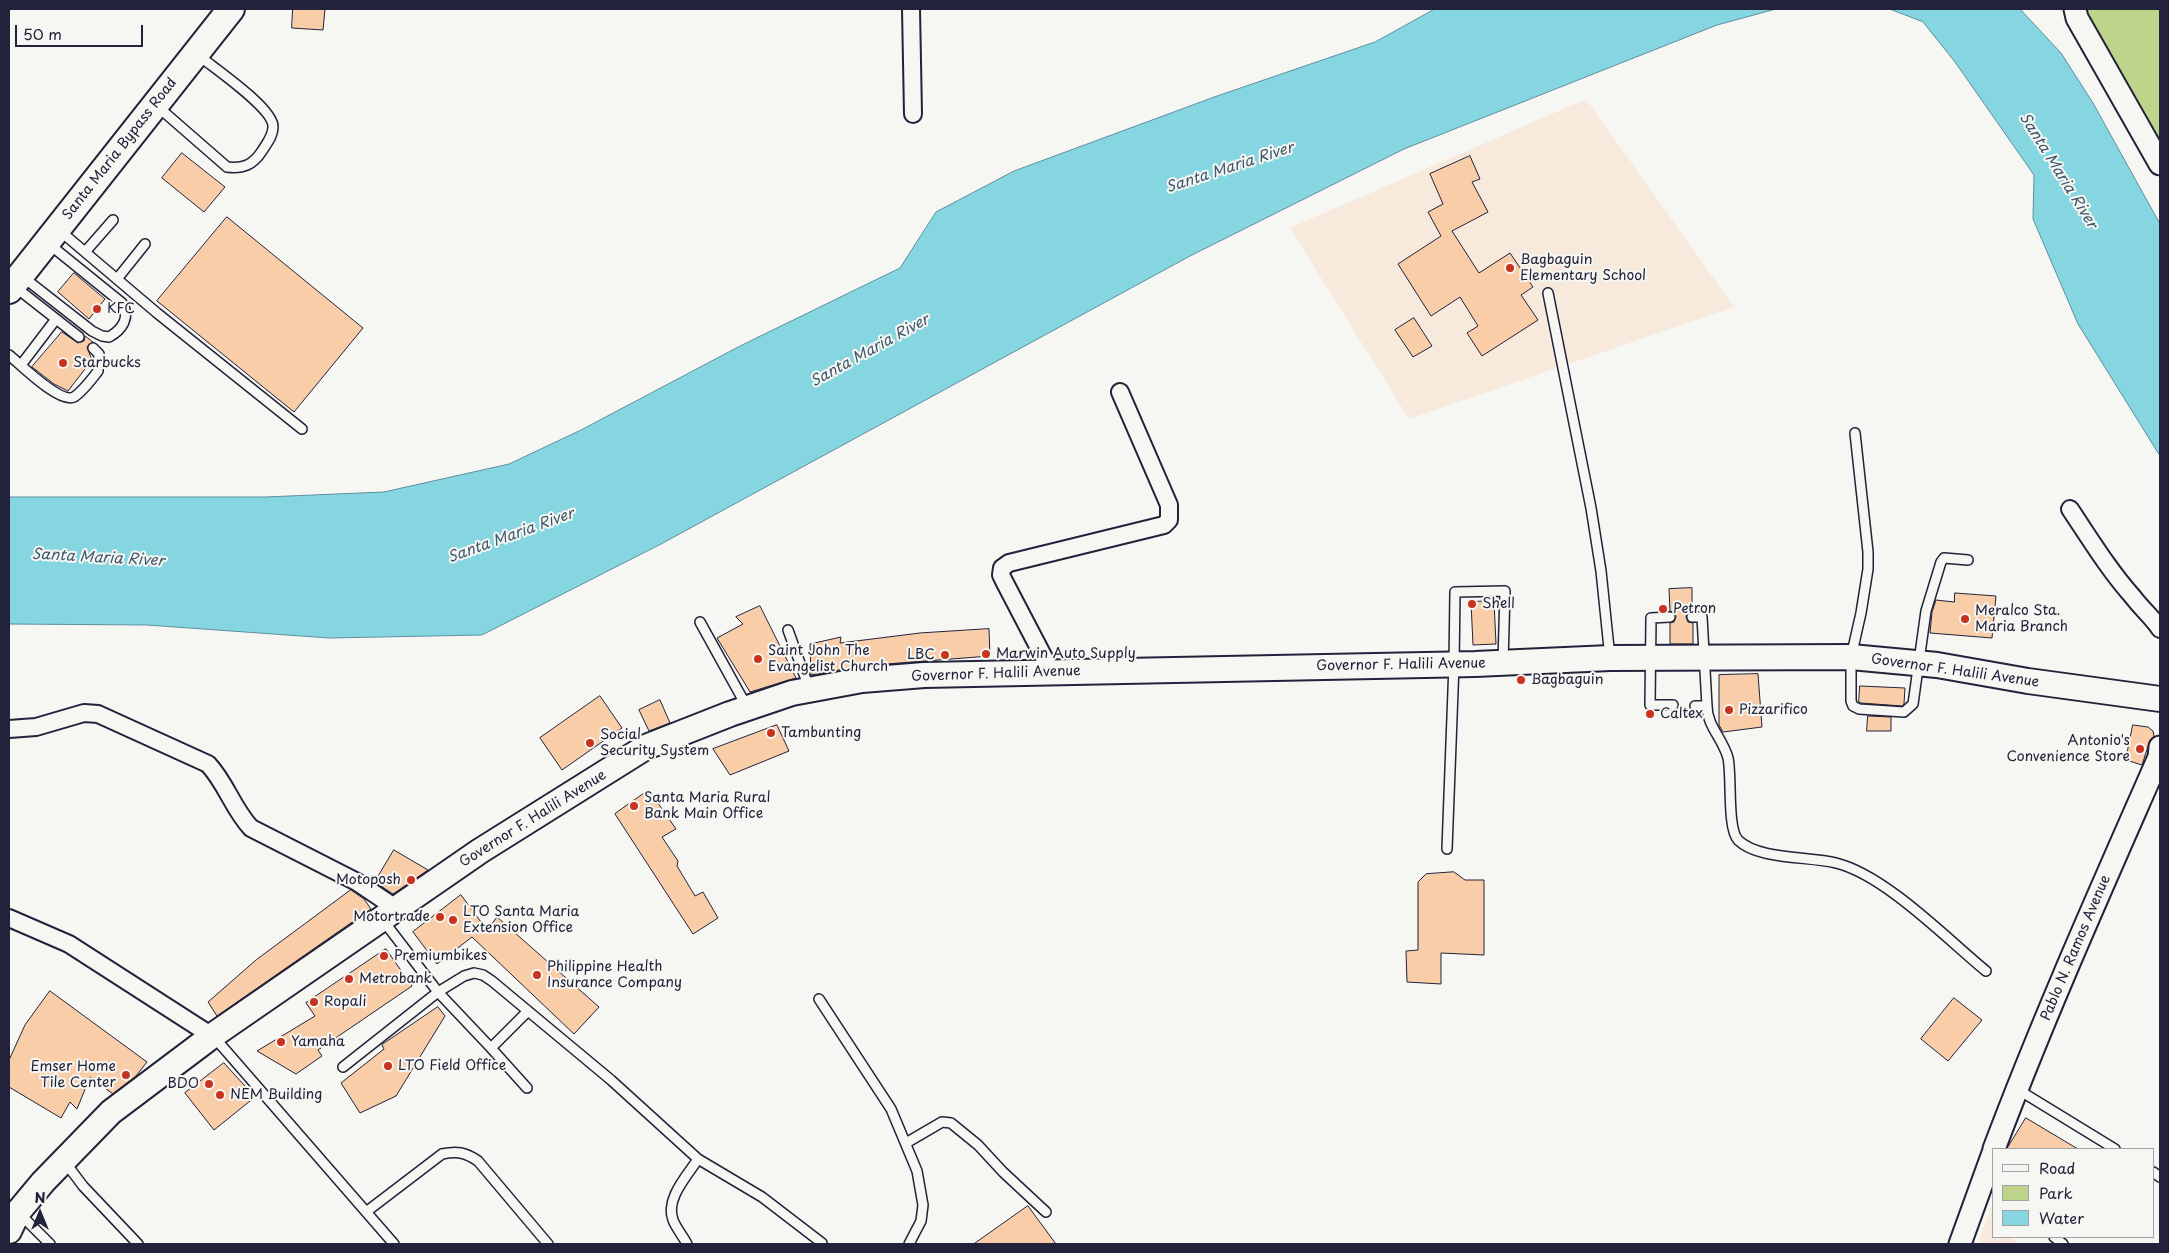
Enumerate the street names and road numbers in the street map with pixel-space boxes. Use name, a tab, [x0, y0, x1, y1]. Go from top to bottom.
street label: Santa Maria Bypass Road	[59, 75, 181, 223]
street label: Governor F. Halili Avenue	[1870, 651, 2040, 691]
street label: Governor F. Halili Avenue	[1316, 655, 1486, 675]
street label: Governor F. Halili Avenue	[911, 663, 1081, 685]
street label: Governor F. Halili Avenue	[457, 767, 609, 871]
street label: Pablo N. Ramos Avenue	[2038, 873, 2114, 1023]

